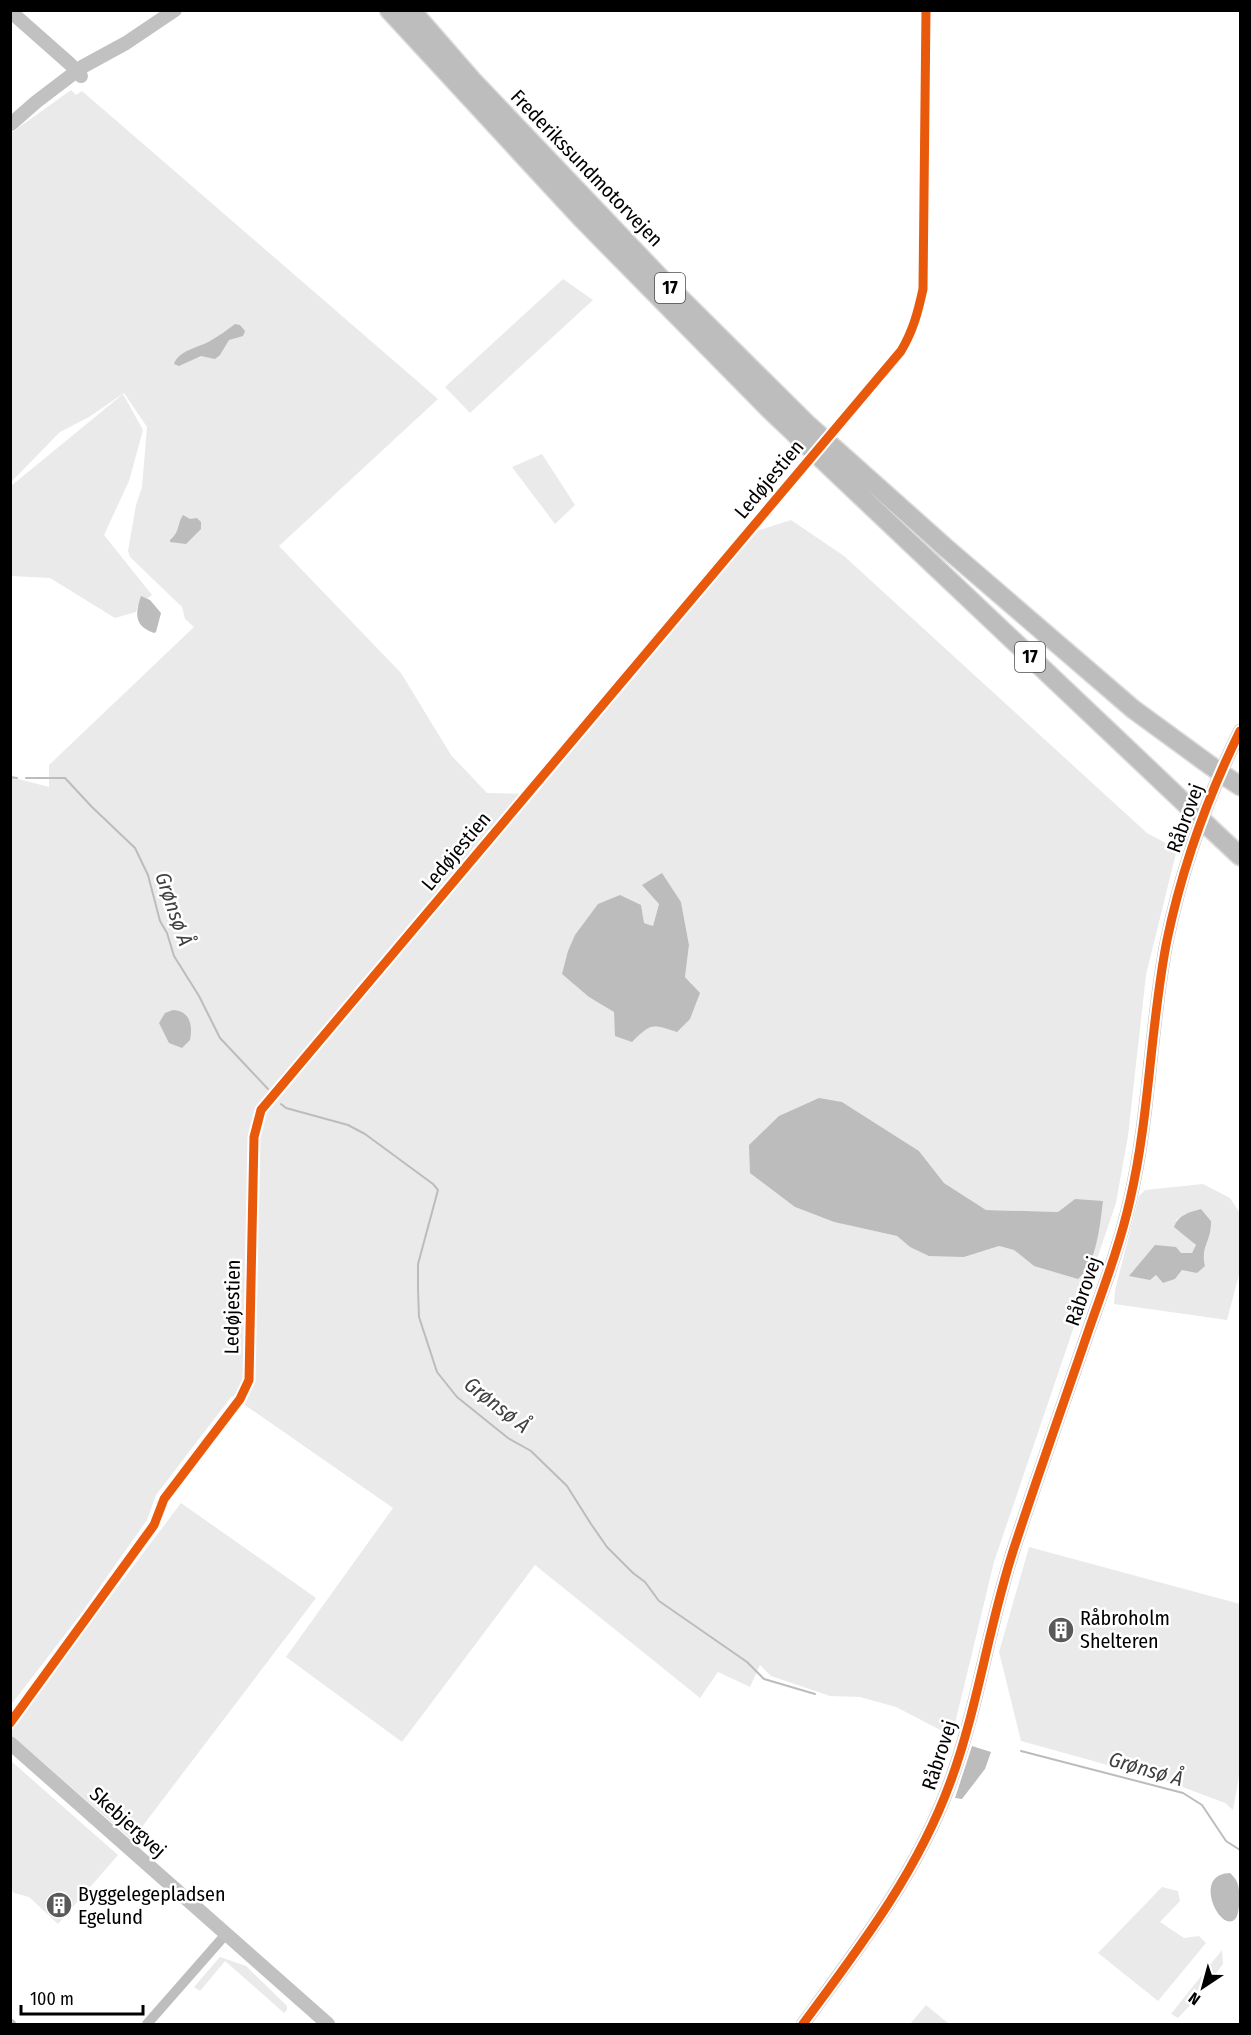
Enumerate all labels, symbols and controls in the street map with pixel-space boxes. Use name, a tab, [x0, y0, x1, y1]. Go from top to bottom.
street label: Frederikssundmotorvejen	[506, 85, 668, 251]
road number: 17	[655, 273, 685, 303]
street label: Ledøjestien	[729, 435, 809, 523]
road number: 17	[1015, 642, 1045, 672]
street label: Råbrovej	[1161, 780, 1209, 856]
street label: Ledøjestien	[416, 807, 496, 895]
water label: Grønsø Å	[149, 869, 199, 949]
street label: Råbrovej	[1060, 1253, 1106, 1329]
street label: Ledøjestien	[219, 1259, 245, 1355]
water label: Grønsø Å	[459, 1371, 535, 1439]
place label: Råbroholm Shelteren	[1080, 1606, 1170, 1653]
building icon: Råbroholm Shelteren	[1046, 1615, 1076, 1645]
street label: Råbrovej	[917, 1717, 961, 1793]
water label: Grønsø Å	[1106, 1746, 1186, 1792]
street label: Skebjergvej	[85, 1782, 171, 1862]
place label: Byggelegepladsen Egelund	[78, 1882, 226, 1929]
building icon: Byggelegepladsen Egelund	[44, 1890, 74, 1920]
north arrow	[1173, 1957, 1233, 2017]
scale bar	[21, 1978, 142, 2016]
text: 100 m	[30, 1988, 74, 2010]
text: N	[1185, 1988, 1204, 2009]

